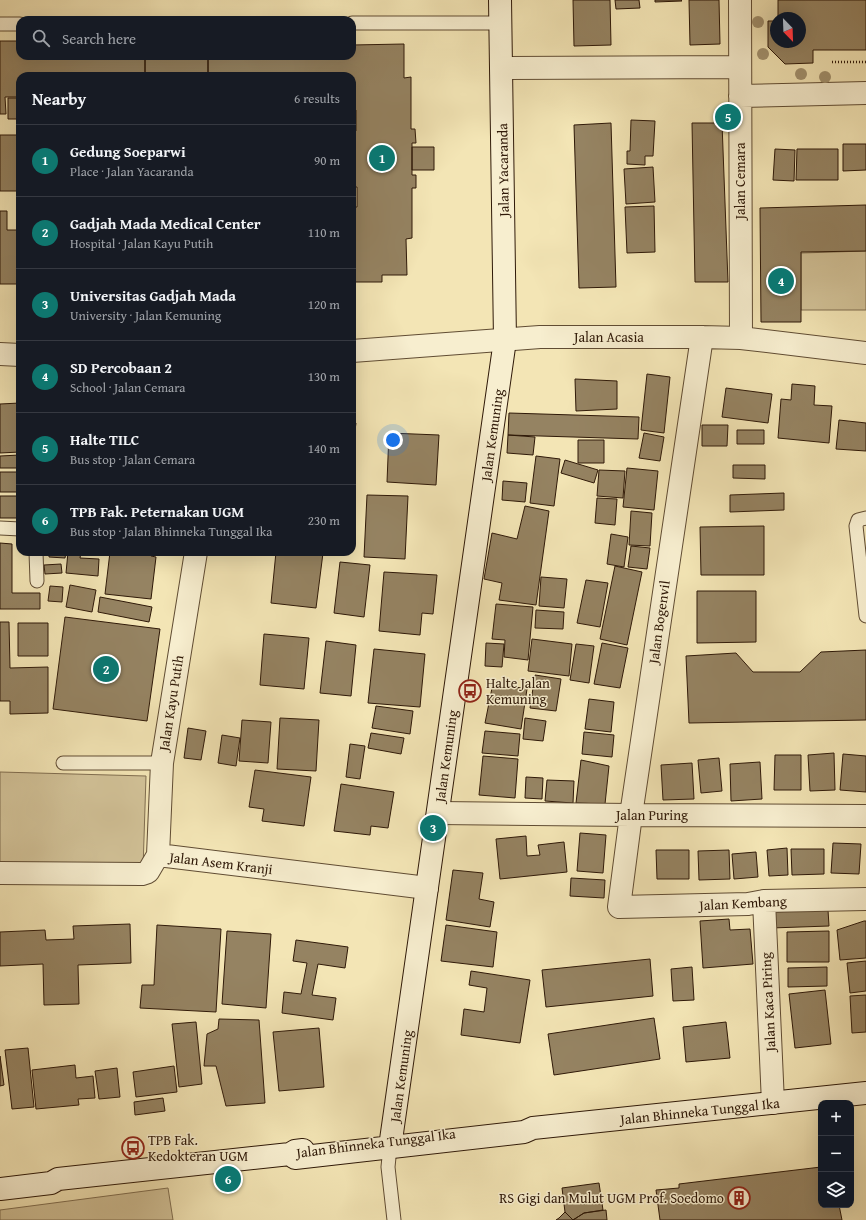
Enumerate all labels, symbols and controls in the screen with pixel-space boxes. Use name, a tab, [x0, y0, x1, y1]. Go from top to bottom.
north arrow	[770, 12, 806, 48]
search box	[16, 16, 356, 60]
icon: search	[30, 27, 52, 49]
text: Search here	[62, 28, 136, 49]
text: Nearby	[32, 86, 86, 111]
text: 6 results	[294, 89, 340, 108]
pin: 5	[715, 102, 741, 132]
street label: Jalan Yacaranda	[492, 123, 514, 219]
text: Gedung Soeparwi	[70, 141, 186, 162]
street label: Jalan Cemara	[730, 142, 750, 222]
pin: 1	[369, 143, 395, 173]
text: 1	[42, 151, 48, 170]
text: 90 m	[314, 151, 340, 170]
text: Place · Jalan Yacaranda	[70, 162, 194, 181]
text: Gadjah Mada Medical Center	[70, 213, 261, 234]
text: 2	[42, 223, 48, 242]
text: 110 m	[308, 223, 340, 242]
text: Hospital · Jalan Kayu Putih	[70, 234, 213, 253]
pin: 4	[768, 266, 794, 296]
text: Universitas Gadjah Mada	[70, 285, 236, 306]
text: 3	[42, 295, 48, 314]
text: 120 m	[308, 295, 340, 314]
text: University · Jalan Kemuning	[70, 306, 221, 325]
street label: Jalan Acasia	[572, 327, 644, 347]
text: SD Percobaan 2	[70, 357, 172, 378]
text: 4	[42, 367, 48, 386]
text: 130 m	[308, 367, 340, 386]
text: School · Jalan Cemara	[70, 378, 186, 397]
street label: Jalan Kemuning	[475, 388, 508, 484]
text: Halte TILC	[70, 429, 139, 450]
your location	[383, 430, 403, 450]
text: 5	[42, 439, 48, 458]
text: 140 m	[308, 439, 340, 458]
text: Bus stop · Jalan Cemara	[70, 450, 195, 469]
text: TPB Fak. Peternakan UGM	[70, 501, 244, 522]
text: 6	[42, 511, 48, 530]
text: 230 m	[308, 511, 340, 530]
text: Bus stop · Jalan Bhinneka Tunggal Ika	[70, 522, 273, 541]
street label: Jalan Bogenvil	[643, 579, 675, 667]
street label: Jalan Kayu Putih	[153, 653, 188, 754]
pin: 2	[93, 654, 119, 684]
place label: Halte Jalan Kemuning	[486, 673, 550, 709]
bus stop icon: Halte Jalan Kemuning	[457, 678, 483, 704]
street label: Jalan Kemuning	[429, 709, 462, 805]
street label: Jalan Puring	[614, 805, 688, 825]
pin: 3	[420, 813, 446, 843]
street label: Jalan Asem Kranji	[166, 847, 274, 879]
street label: Jalan Kembang	[697, 891, 787, 915]
street label: Jalan Kaca Piring	[755, 952, 781, 1054]
street label: Jalan Kemuning	[384, 1029, 417, 1125]
street label: Jalan Bhinneka Tunggal Ika	[617, 1093, 781, 1130]
map controls	[818, 1100, 854, 1208]
button: +	[818, 1100, 854, 1136]
street label: Jalan Bhinneka Tunggal Ika	[293, 1123, 457, 1163]
place label: TPB Fak. Kedokteran UGM	[148, 1130, 248, 1166]
bus stop icon: TPB Fak. Kedokteran UGM	[120, 1135, 146, 1161]
button: −	[818, 1136, 854, 1172]
pin: 6	[215, 1164, 241, 1194]
button: layers	[818, 1172, 854, 1208]
building icon: RS Gigi dan Mulut UGM Prof. Soedomo	[726, 1185, 752, 1211]
place label: RS Gigi dan Mulut UGM Prof. Soedomo	[499, 1188, 724, 1208]

